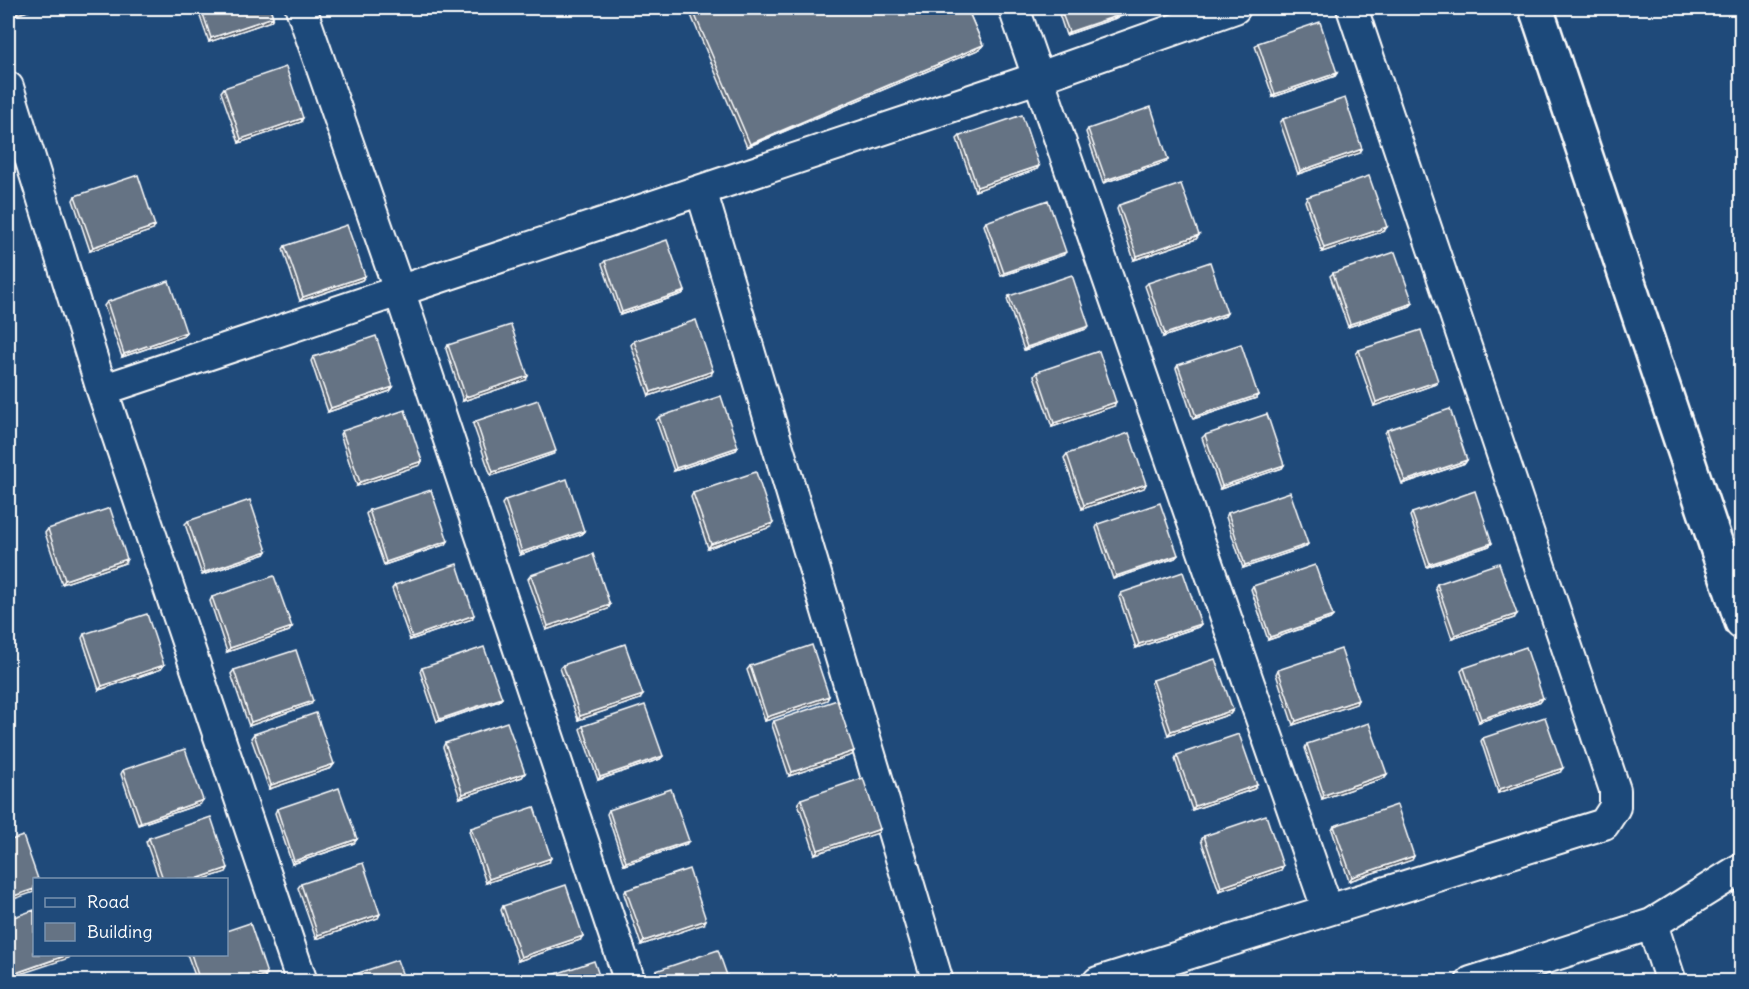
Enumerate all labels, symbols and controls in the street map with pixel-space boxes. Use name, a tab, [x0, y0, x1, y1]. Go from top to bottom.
legend	[33, 878, 228, 956]
text: Road	[87, 890, 130, 913]
text: Building	[87, 920, 152, 943]

